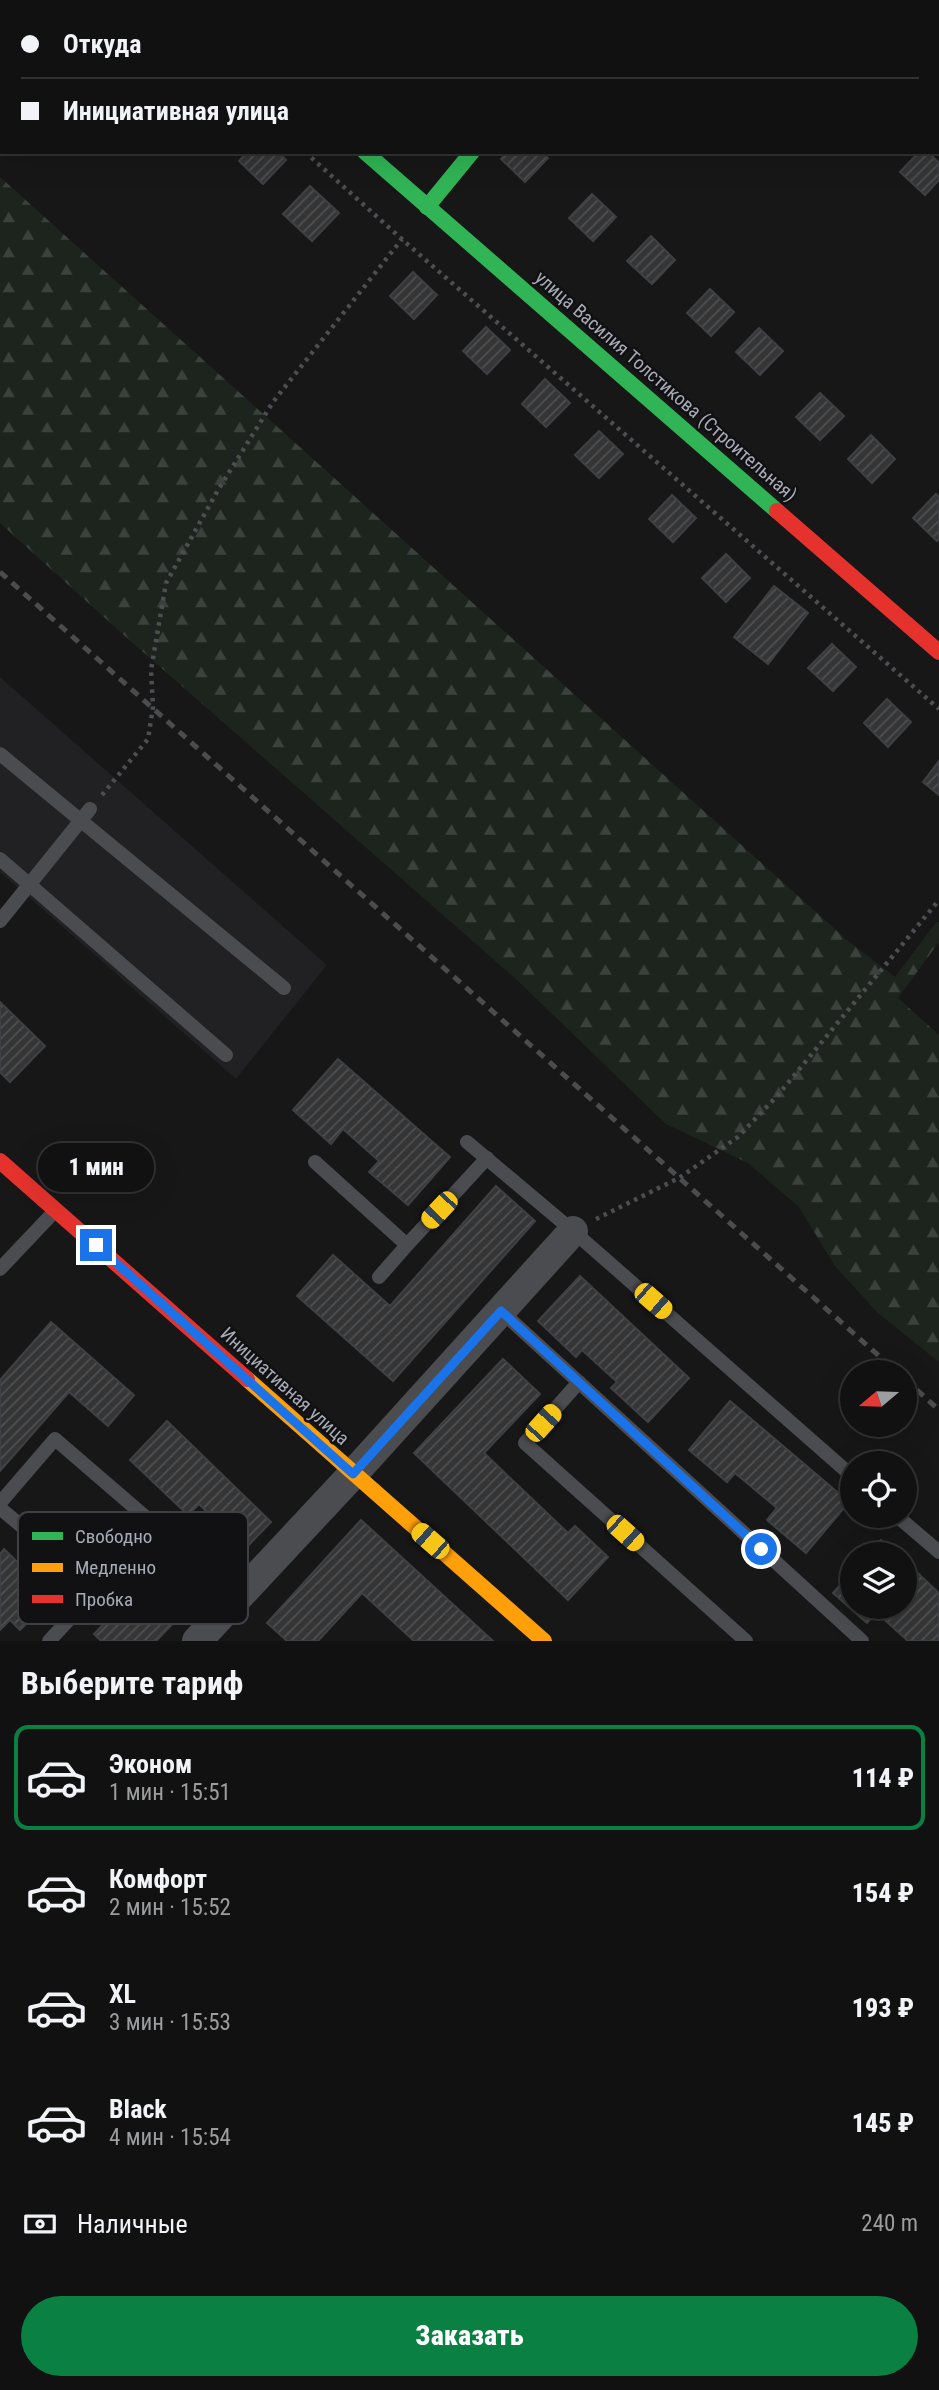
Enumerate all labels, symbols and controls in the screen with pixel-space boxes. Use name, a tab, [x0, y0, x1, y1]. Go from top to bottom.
text: Откуда	[63, 29, 141, 59]
text: Инициативная улица	[63, 96, 289, 126]
street label: улица Василия Толстикова (Строительная)	[530, 266, 802, 506]
callout: 1 мин	[38, 1144, 154, 1192]
text: 1 мин	[68, 1154, 124, 1181]
car	[417, 1187, 462, 1233]
route end	[80, 1229, 112, 1261]
car	[631, 1279, 676, 1323]
street label: Инициативная улица	[216, 1322, 354, 1450]
north arrow	[840, 1360, 917, 1437]
map controls	[840, 1360, 917, 1619]
car	[522, 1400, 565, 1446]
button: locate	[840, 1451, 917, 1528]
car	[603, 1511, 648, 1555]
legend	[18, 1512, 248, 1624]
car	[408, 1519, 453, 1563]
text: Свободно	[75, 1525, 152, 1548]
route start	[745, 1533, 777, 1565]
button: layers	[840, 1542, 917, 1619]
text: Медленно	[75, 1556, 156, 1579]
text: Пробка	[75, 1588, 133, 1611]
text: Выберите тариф	[21, 1664, 243, 1702]
icon: car	[25, 1746, 88, 1809]
text: Эконом	[109, 1749, 192, 1779]
text: 114 ₽	[852, 1763, 914, 1793]
text: 1 мин · 15:51	[109, 1779, 231, 1806]
icon: car	[25, 1861, 88, 1924]
text: Комфорт	[109, 1864, 207, 1894]
text: 154 ₽	[852, 1878, 914, 1908]
text: 2 мин · 15:52	[109, 1894, 231, 1921]
icon: car	[25, 1976, 88, 2039]
text: XL	[109, 1979, 136, 2009]
text: 193 ₽	[852, 1993, 914, 2023]
text: 3 мин · 15:53	[109, 2009, 231, 2036]
icon: car	[25, 2091, 88, 2154]
text: Black	[109, 2094, 167, 2124]
text: 145 ₽	[852, 2108, 914, 2138]
text: 4 мин · 15:54	[109, 2124, 231, 2151]
icon: cash	[21, 2205, 59, 2243]
text: Наличные	[77, 2209, 188, 2239]
text: 240 m	[861, 2210, 918, 2237]
button: Заказать	[21, 2296, 918, 2376]

